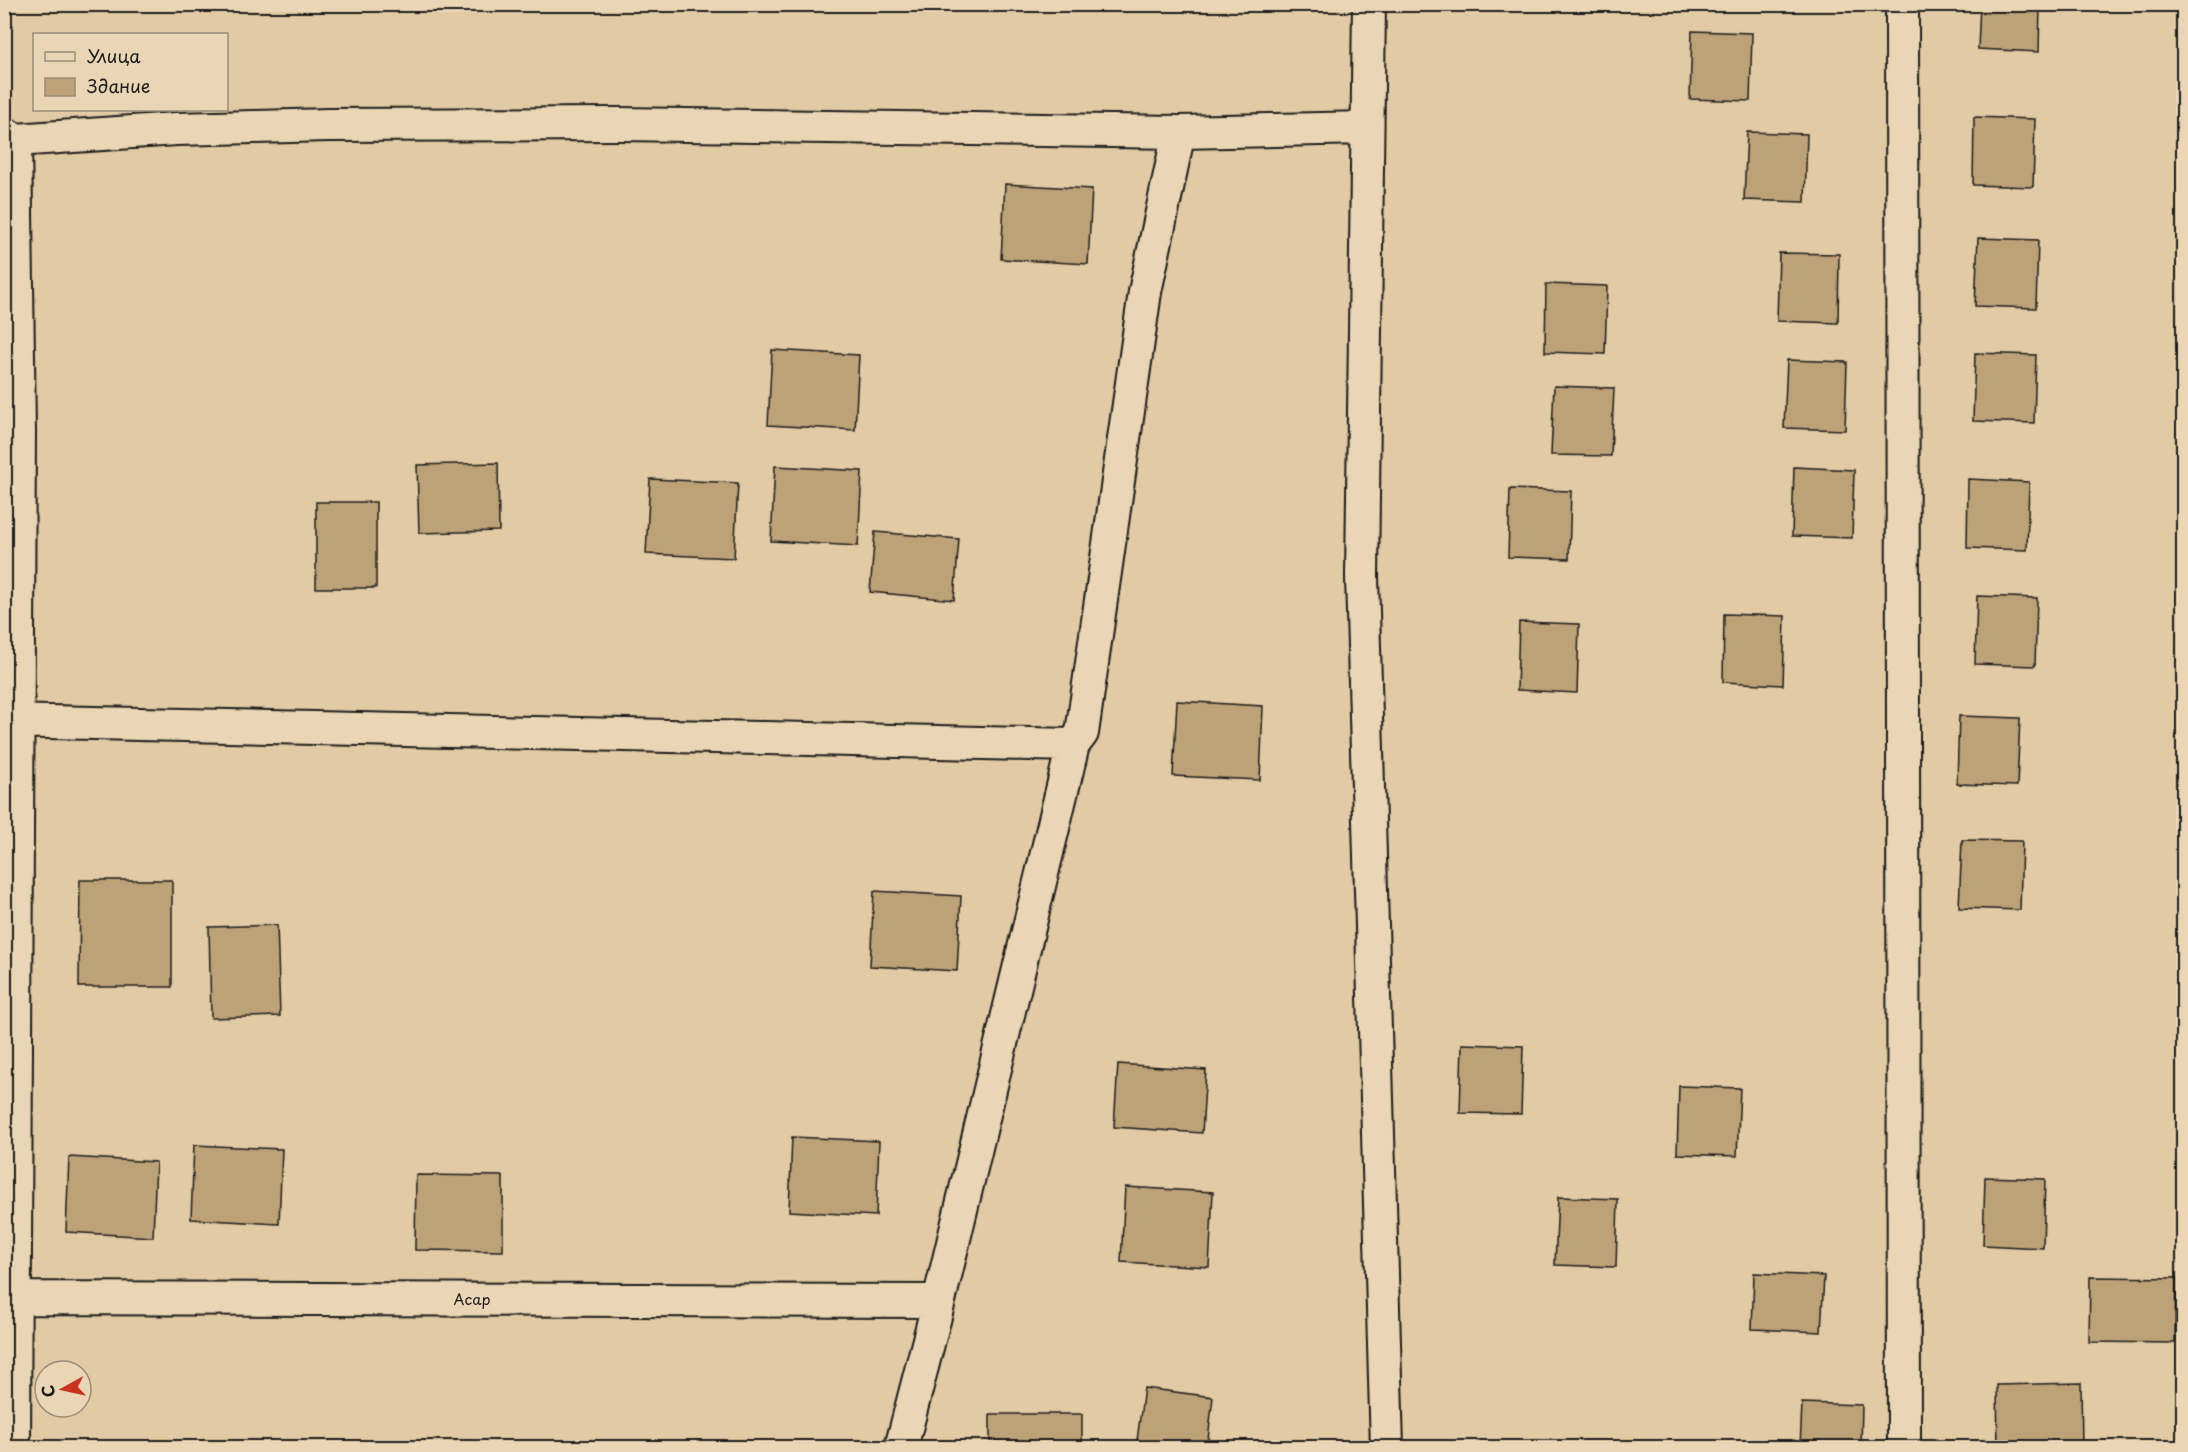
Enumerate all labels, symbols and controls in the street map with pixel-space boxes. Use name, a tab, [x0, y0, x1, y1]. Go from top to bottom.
legend	[33, 33, 228, 111]
text: Улица	[87, 42, 141, 69]
text: Здание	[87, 72, 150, 99]
street label: Асар	[454, 1287, 490, 1310]
north arrow	[33, 1359, 93, 1419]
text: С	[34, 1384, 60, 1399]

